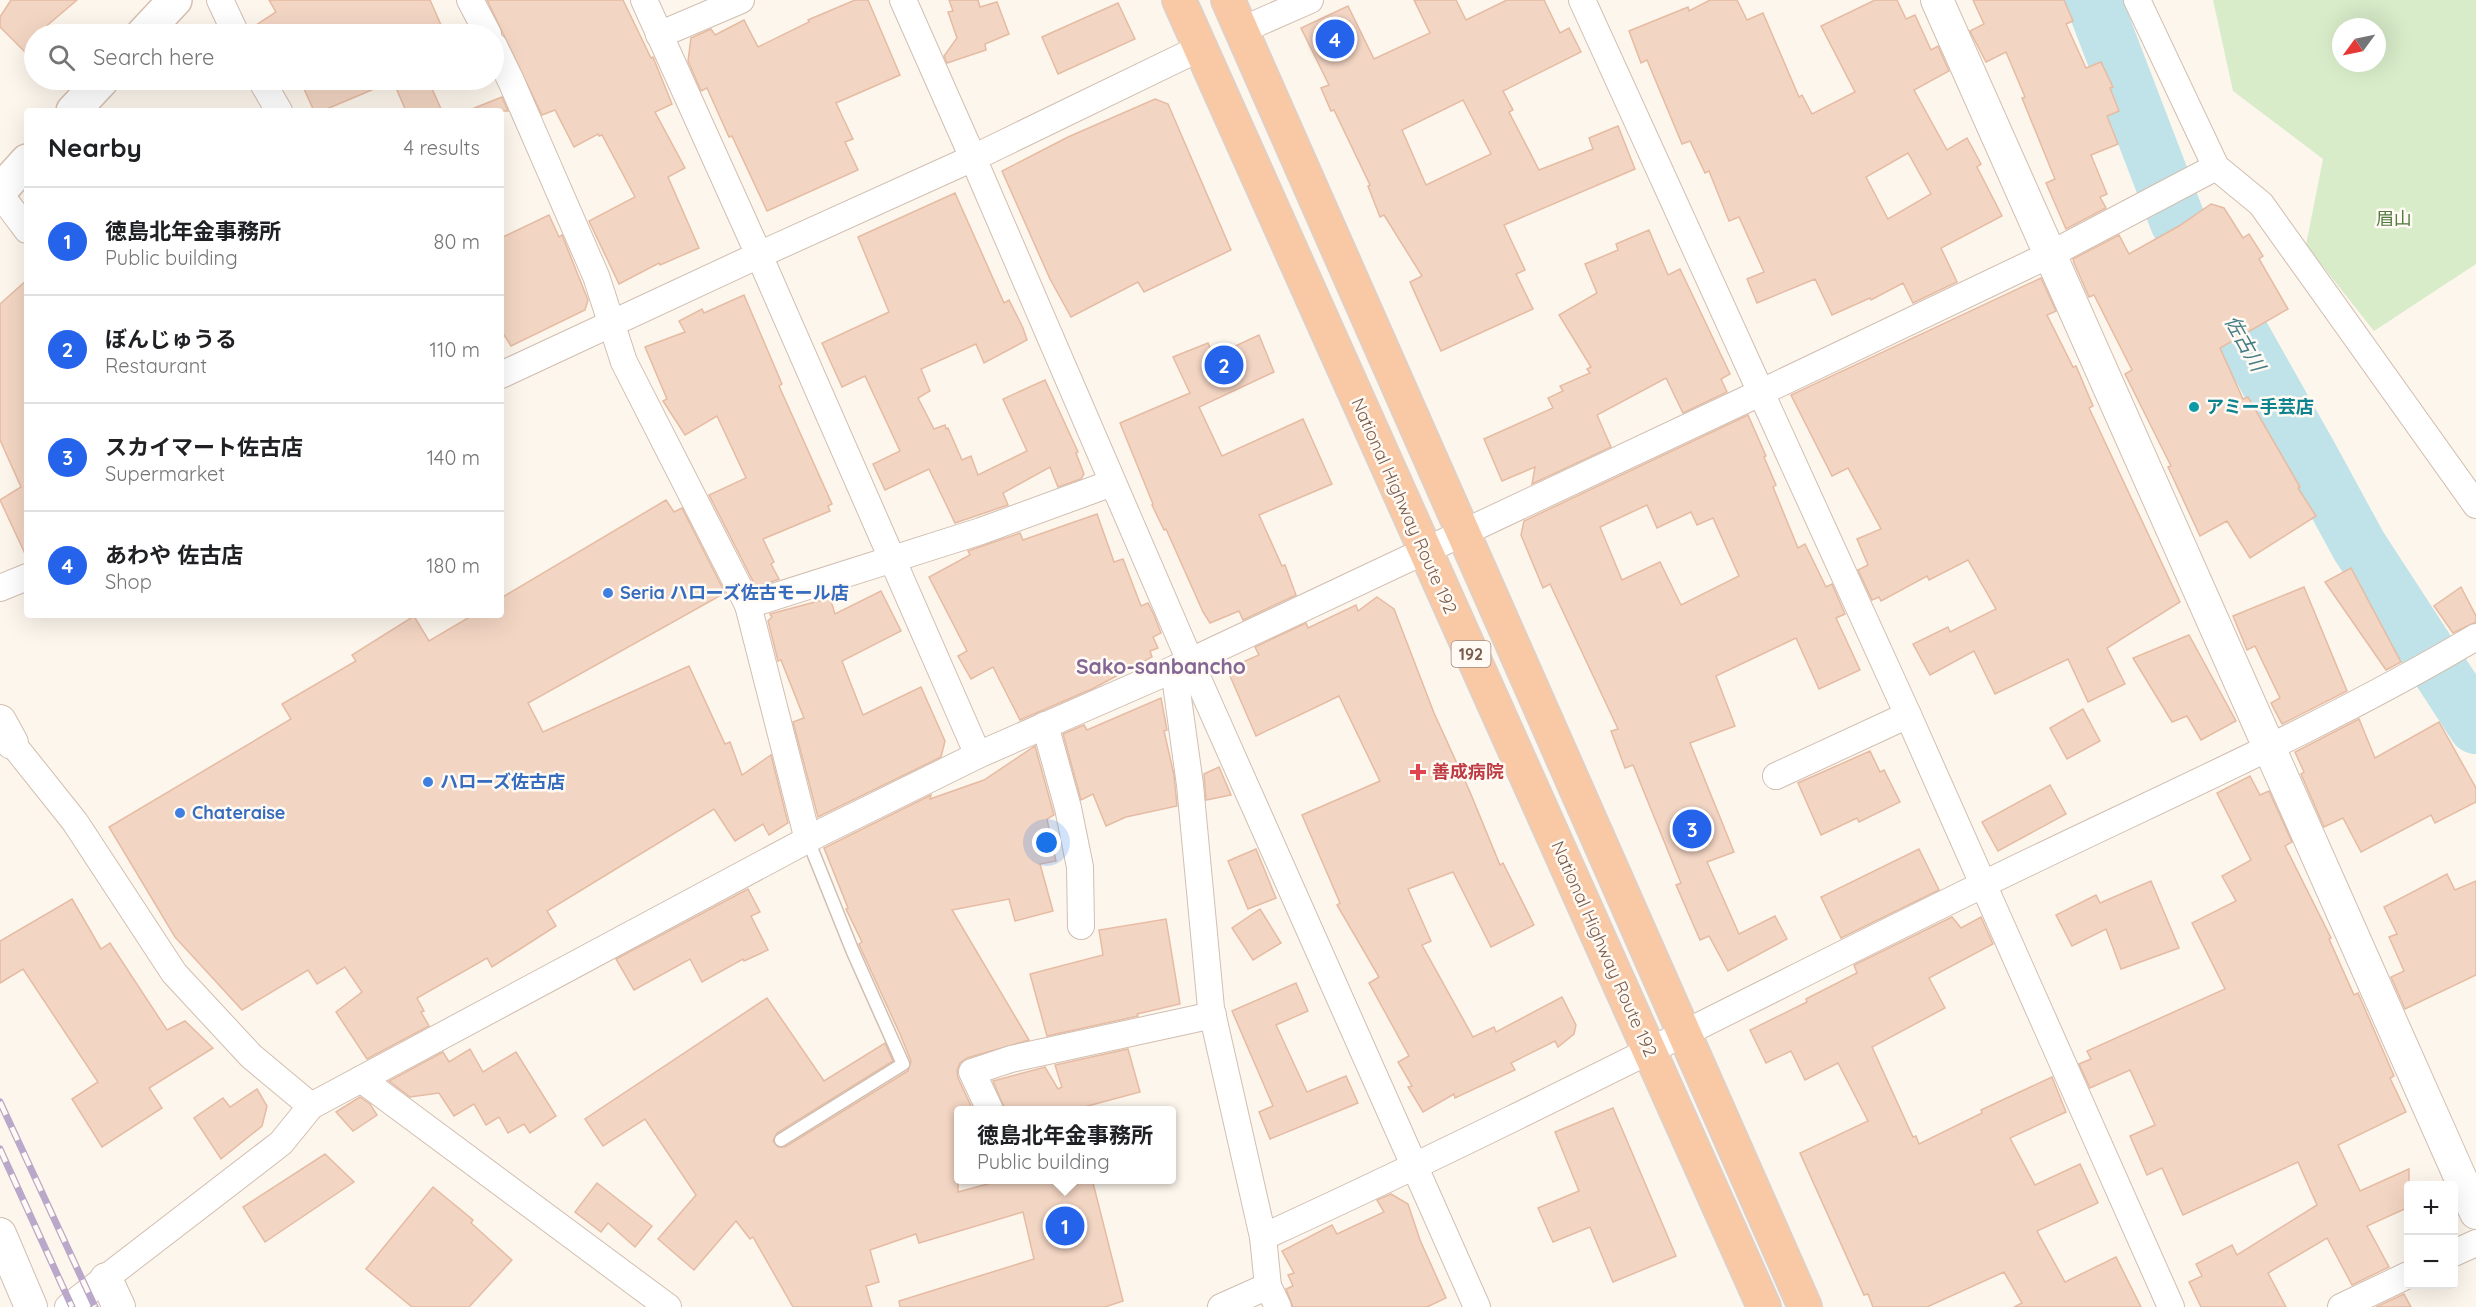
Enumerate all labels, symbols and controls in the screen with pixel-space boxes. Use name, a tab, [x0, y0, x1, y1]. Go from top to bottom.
pin: 4	[1316, 16, 1354, 62]
north arrow	[2332, 18, 2386, 72]
search box	[24, 24, 504, 90]
icon: search	[45, 41, 78, 74]
text: Search here	[93, 43, 214, 71]
text: Nearby	[48, 131, 142, 164]
text: 4 results	[404, 135, 480, 160]
park label: 眉山	[2376, 207, 2412, 230]
text: 徳島北年金事務所	[105, 217, 281, 245]
text: 1	[64, 229, 71, 254]
text: 80 m	[434, 229, 480, 254]
text: Public building	[105, 245, 238, 270]
water label: 佐古川	[2220, 310, 2272, 377]
text: ぼんじゅうる	[105, 325, 237, 353]
text: 2	[62, 337, 73, 362]
text: 110 m	[430, 337, 480, 362]
pin: 2	[1204, 342, 1244, 388]
text: Restaurant	[105, 353, 207, 378]
street label: National Highway Route 192	[1346, 394, 1463, 617]
place label: アミー手芸店	[2206, 395, 2314, 418]
marker: アミー手芸店	[2187, 400, 2201, 414]
text: スカイマート佐古店	[105, 433, 303, 461]
text: 3	[62, 445, 73, 470]
text: 140 m	[427, 445, 480, 470]
text: Supermarket	[105, 461, 225, 486]
text: あわや 佐古店	[105, 541, 243, 569]
text: 4	[62, 553, 73, 578]
text: 180 m	[426, 553, 480, 578]
text: Shop	[105, 569, 152, 594]
place label: Seria ハローズ佐古モール店	[620, 581, 849, 604]
marker: Seria ハローズ佐古モール店	[601, 586, 615, 600]
road number: 192	[1452, 641, 1490, 667]
district label: Sako-sanbancho	[1076, 653, 1246, 679]
place label: 善成病院	[1432, 760, 1504, 783]
marker: 善成病院	[1409, 763, 1427, 781]
place label: ハローズ佐古店	[440, 770, 565, 793]
marker: ハローズ佐古店	[421, 775, 435, 789]
place label: Chateraise	[192, 801, 285, 824]
marker: Chateraise	[173, 806, 187, 820]
pin: 3	[1672, 806, 1712, 852]
your location	[1032, 828, 1061, 857]
street label: National Highway Route 192	[1546, 837, 1663, 1060]
popup	[954, 1106, 1176, 1184]
text: 徳島北年金事務所	[977, 1121, 1153, 1149]
text: Public building	[977, 1149, 1110, 1174]
map controls	[2404, 1181, 2458, 1289]
button: +	[2404, 1181, 2458, 1235]
pin: 1	[1046, 1204, 1084, 1248]
button: −	[2404, 1235, 2458, 1289]

